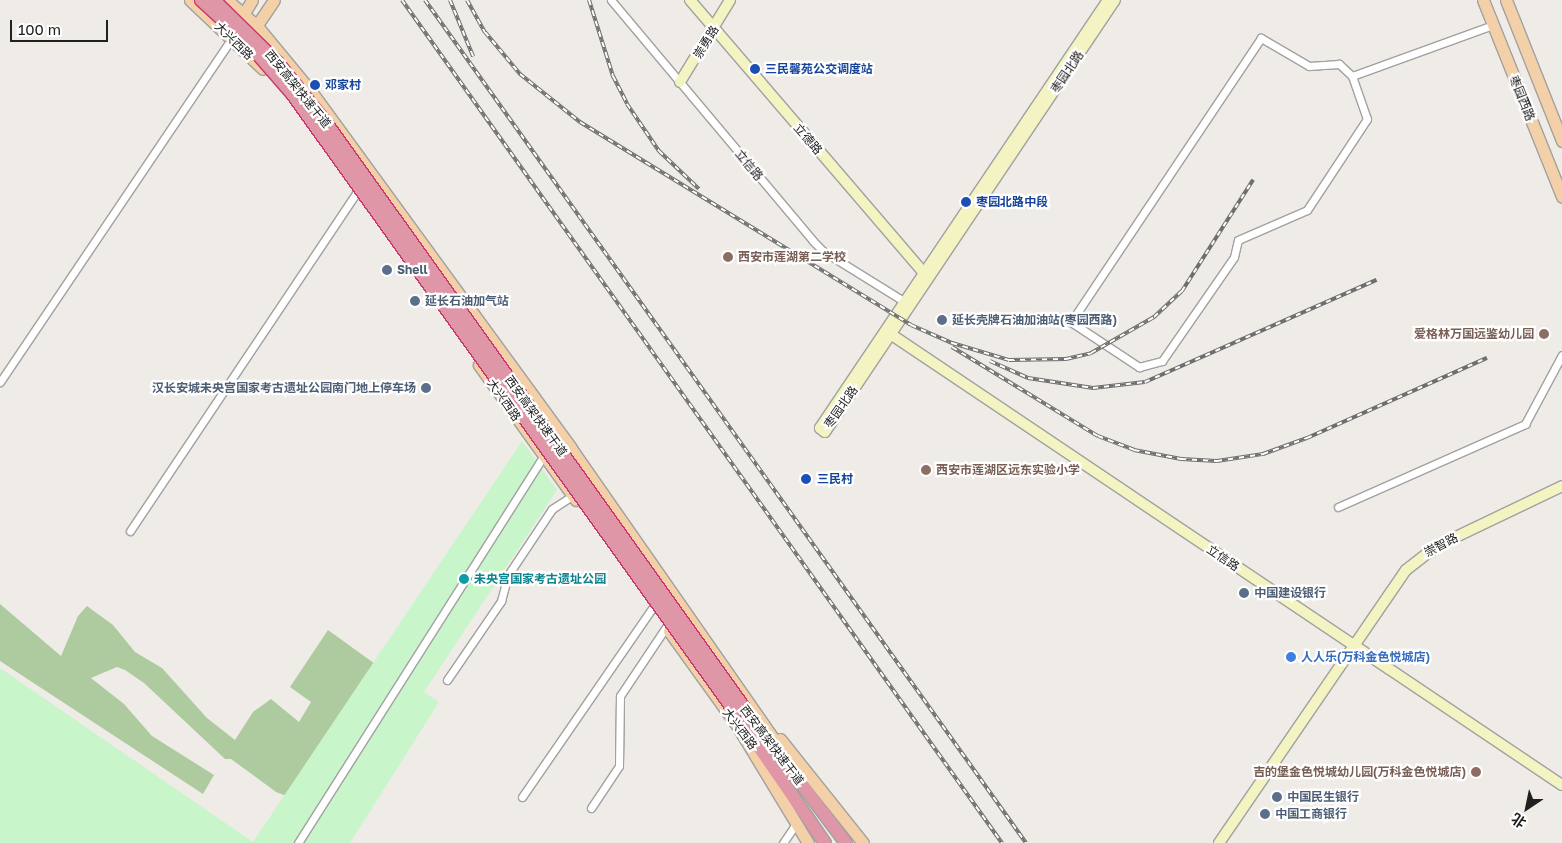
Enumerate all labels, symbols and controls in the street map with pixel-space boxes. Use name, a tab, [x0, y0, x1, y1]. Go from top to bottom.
scale bar	[12, 10, 110, 42]
street label: 大兴西路	[212, 19, 256, 63]
text: 100 m	[18, 20, 61, 38]
street label: 崇勇路	[690, 23, 722, 61]
street label: 西安高架快速干道	[262, 47, 334, 131]
street label: 枣园北路	[1048, 48, 1086, 96]
place label: 三民馨苑公交调度站	[765, 62, 873, 76]
marker: 三民馨苑公交调度站	[749, 63, 761, 75]
street label: 枣园西路	[1506, 73, 1538, 123]
place label: 邓家村	[325, 78, 361, 92]
marker: 邓家村	[309, 79, 321, 91]
street label: 立德路	[791, 121, 825, 157]
street label: 立信路	[732, 147, 766, 183]
place label: 枣园北路中段	[976, 195, 1048, 209]
marker: 枣园北路中段	[960, 196, 972, 208]
place label: 西安市莲湖第二学校	[738, 250, 846, 264]
marker: 西安市莲湖第二学校	[722, 251, 734, 263]
place label: Shell	[397, 263, 427, 277]
marker: Shell	[381, 264, 393, 276]
place label: 延长石油加气站	[425, 294, 509, 308]
marker: 延长石油加气站	[409, 295, 421, 307]
place label: 延长壳牌石油加油站(枣园西路)	[952, 313, 1117, 327]
marker: 延长壳牌石油加油站(枣园西路)	[936, 314, 948, 326]
place label: 爱格林万国远鉴幼儿园	[1414, 327, 1534, 341]
marker: 爱格林万国远鉴幼儿园	[1538, 328, 1550, 340]
street label: 西安高架快速干道	[502, 373, 570, 459]
street label: 大兴西路	[484, 376, 524, 424]
place label: 汉长安城未央宫国家考古遗址公园南门地上停车场	[152, 381, 416, 395]
marker: 汉长安城未央宫国家考古遗址公园南门地上停车场	[420, 382, 432, 394]
street label: 枣园北路	[821, 383, 861, 431]
place label: 西安市莲湖区远东实验小学	[936, 463, 1080, 477]
marker: 西安市莲湖区远东实验小学	[920, 464, 932, 476]
marker: 三民村	[799, 472, 813, 486]
place label: 三民村	[817, 472, 853, 486]
street label: 崇智路	[1422, 530, 1460, 560]
street label: 立信路	[1204, 542, 1242, 574]
place label: 未央宫国家考古遗址公园	[474, 572, 606, 586]
marker: 未央宫国家考古遗址公园	[458, 573, 470, 585]
place label: 中国建设银行	[1254, 586, 1326, 600]
marker: 中国建设银行	[1238, 587, 1250, 599]
place label: 人人乐(万科金色悦城店)	[1301, 650, 1430, 664]
marker: 人人乐(万科金色悦城店)	[1285, 651, 1297, 663]
street label: 西安高架快速干道	[737, 702, 807, 788]
street label: 大兴西路	[720, 705, 760, 753]
place label: 吉的堡金色悦城幼儿园(万科金色悦城店)	[1253, 765, 1466, 779]
marker: 吉的堡金色悦城幼儿园(万科金色悦城店)	[1470, 766, 1482, 778]
north arrow	[1502, 783, 1552, 833]
place label: 中国民生银行	[1287, 790, 1359, 804]
marker: 中国民生银行	[1271, 791, 1283, 803]
place label: 中国工商银行	[1275, 807, 1347, 821]
marker: 中国工商银行	[1259, 808, 1271, 820]
text: 北	[1508, 810, 1529, 832]

